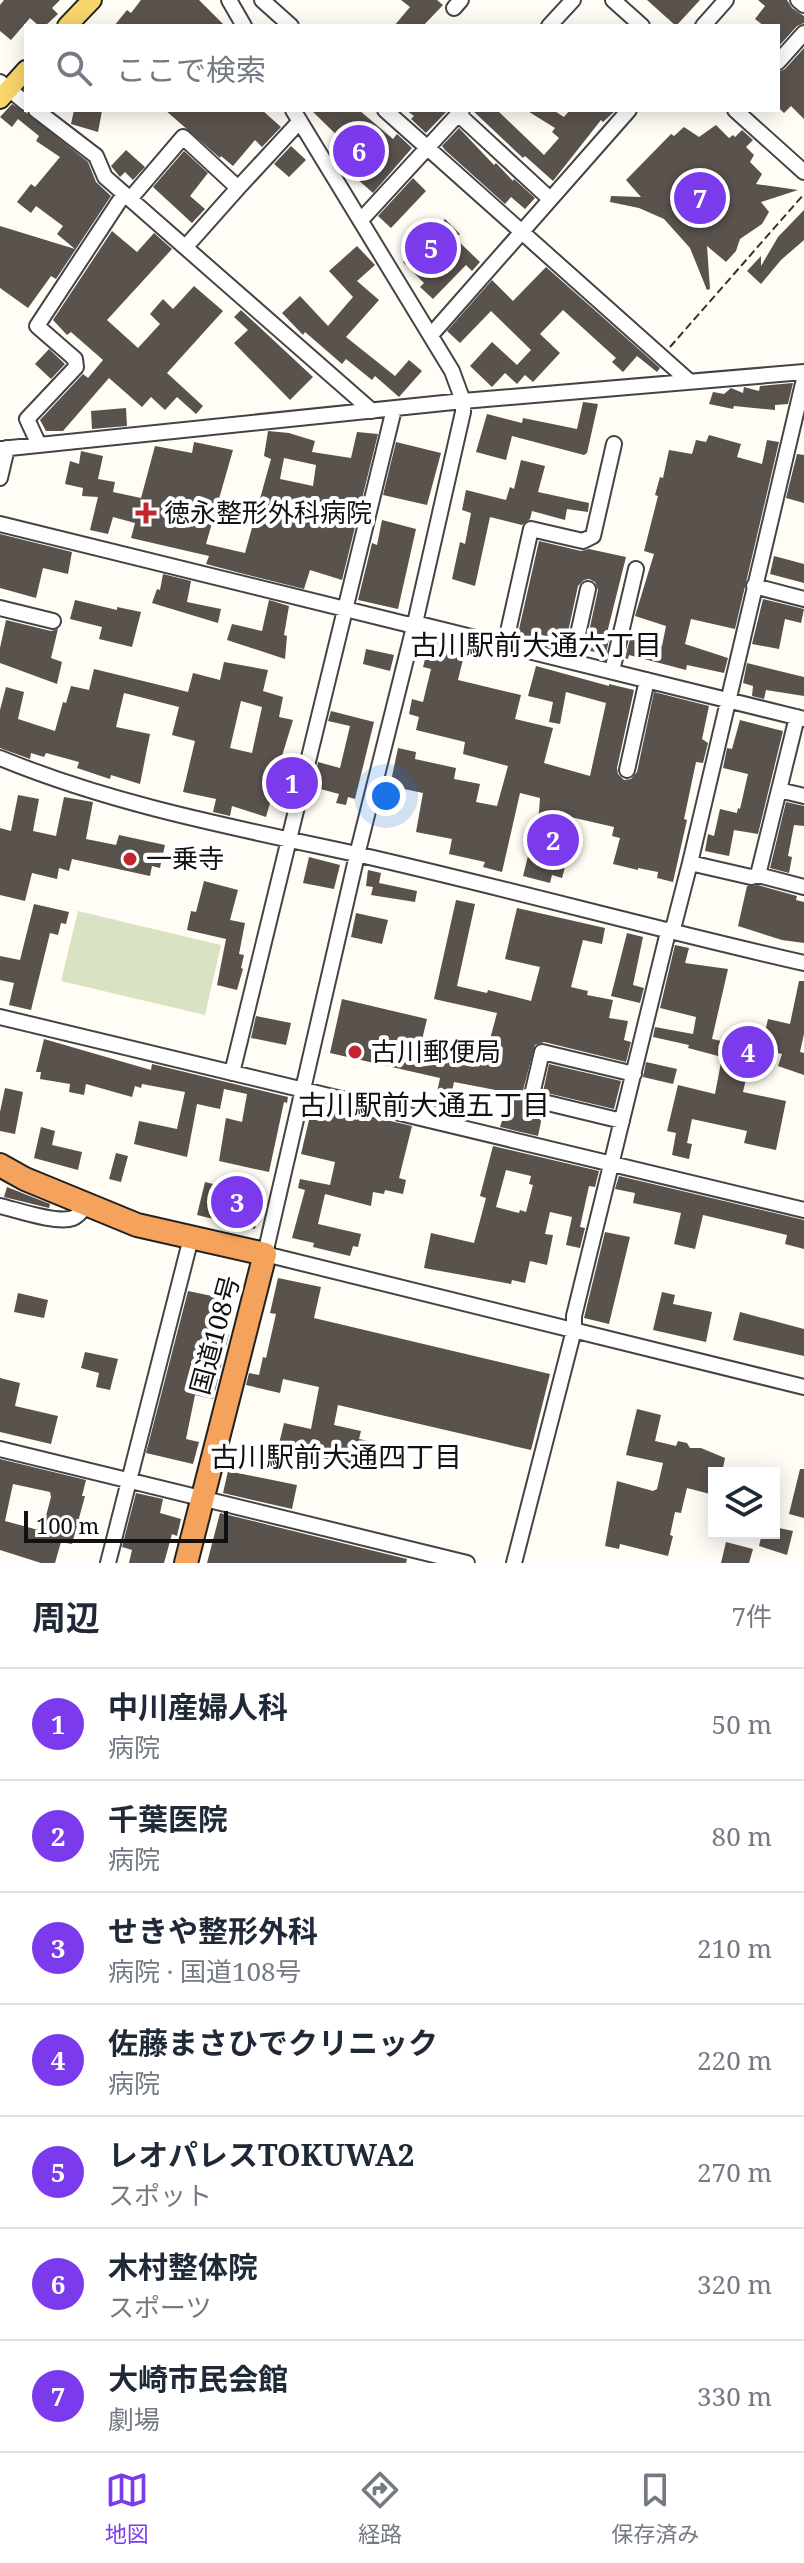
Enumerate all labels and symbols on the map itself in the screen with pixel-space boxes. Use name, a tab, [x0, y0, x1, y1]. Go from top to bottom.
pin: 6	[333, 121, 385, 181]
pin: 7	[674, 168, 726, 228]
pin: 5	[405, 218, 457, 278]
place label: 徳永整形外科病院	[164, 494, 372, 530]
marker: 徳永整形外科病院	[135, 502, 157, 524]
district label: 古川駅前大通六丁目	[410, 625, 662, 663]
pin: 1	[266, 753, 318, 813]
your location	[366, 776, 406, 816]
pin: 2	[527, 810, 579, 870]
place label: 一乗寺	[146, 840, 224, 876]
marker: 一乗寺	[121, 850, 139, 868]
pin: 4	[722, 1022, 774, 1082]
place label: 古川郵便局	[371, 1033, 501, 1069]
marker: 古川郵便局	[346, 1043, 364, 1061]
district label: 古川駅前大通五丁目	[298, 1085, 550, 1123]
pin: 3	[211, 1172, 263, 1232]
street label: 国道108号	[181, 1271, 247, 1398]
district label: 古川駅前大通四丁目	[210, 1437, 462, 1475]
scale bar	[24, 1507, 228, 1543]

